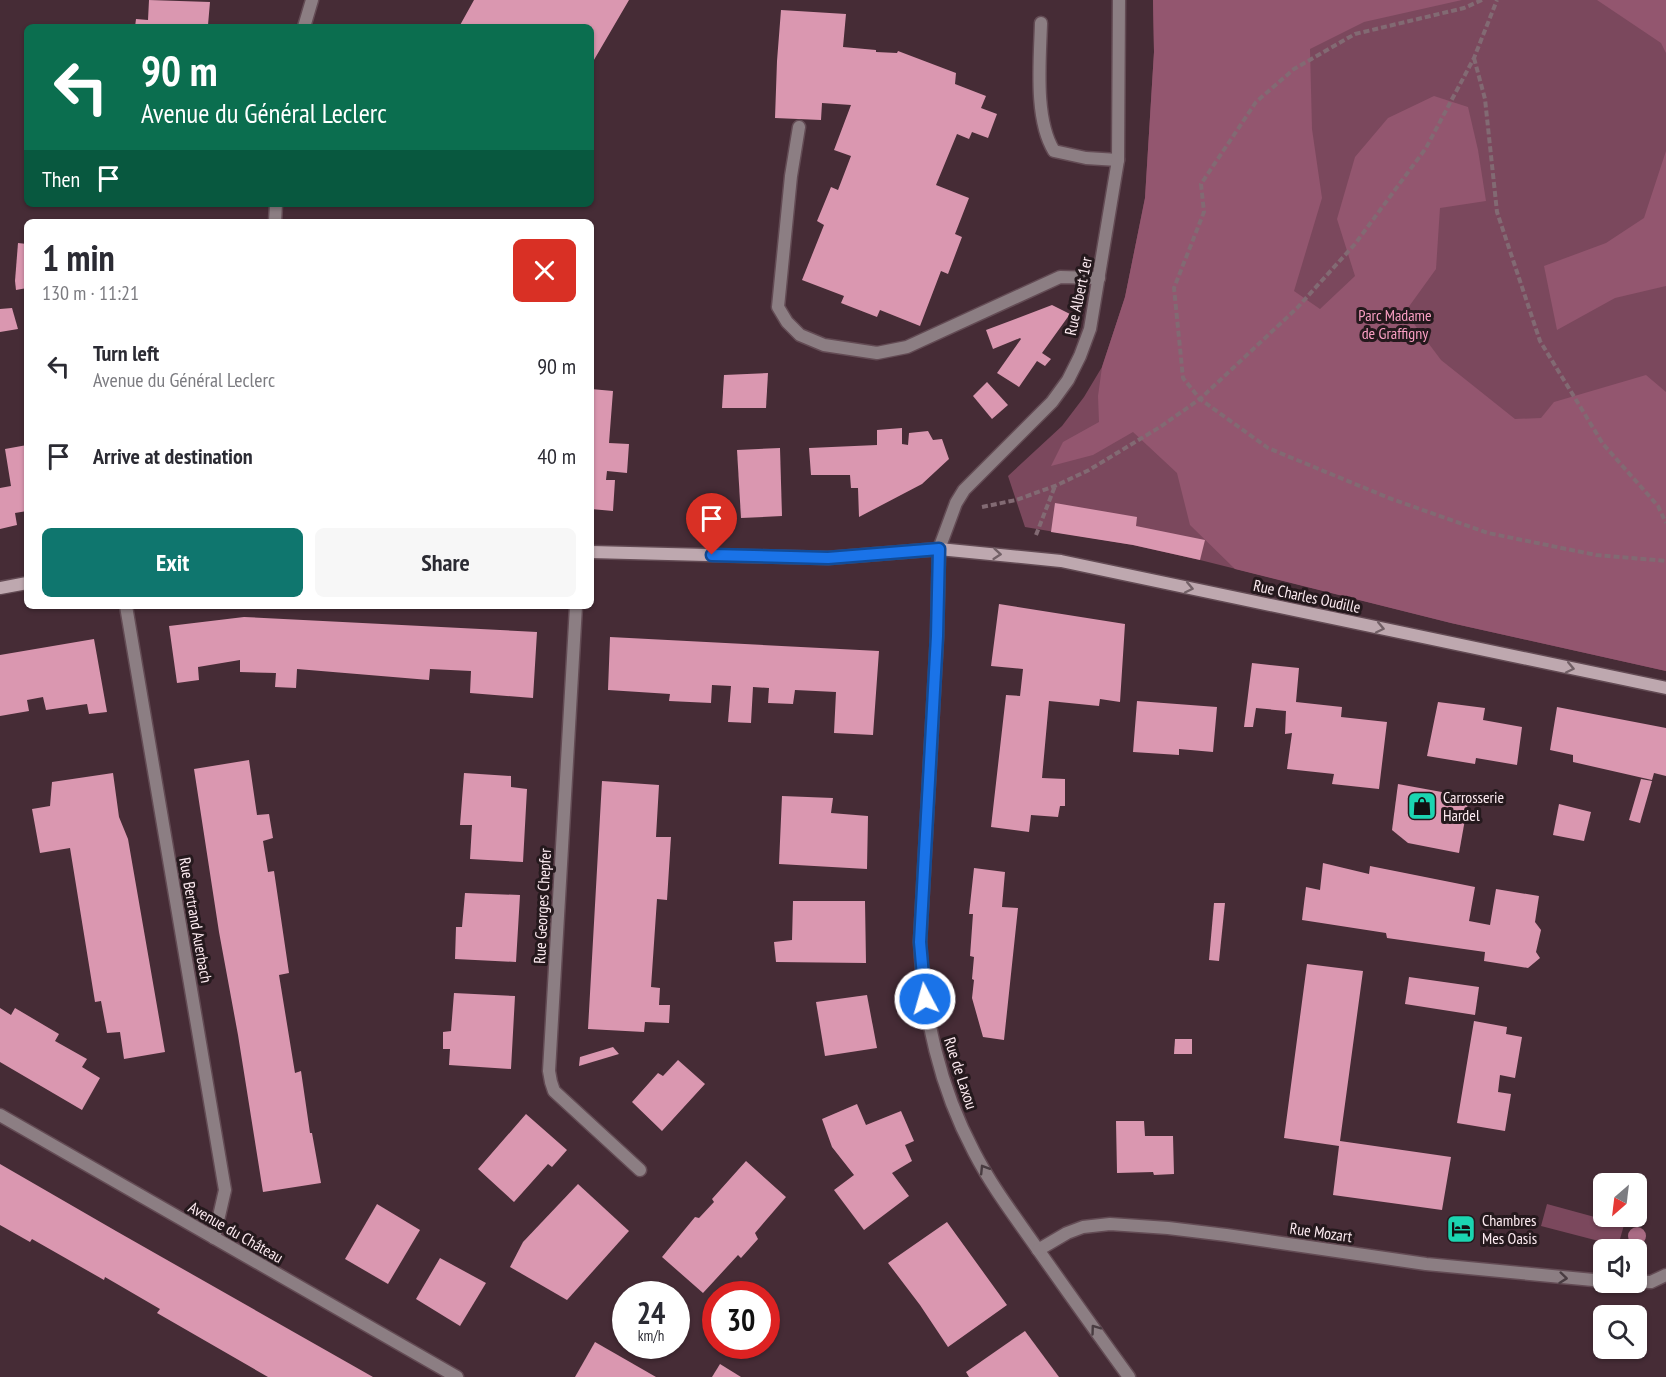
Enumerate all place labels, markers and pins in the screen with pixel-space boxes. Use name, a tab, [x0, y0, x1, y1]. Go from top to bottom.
pin	[686, 493, 737, 555]
place label: Carrosserie Hardel	[1443, 787, 1504, 825]
shop icon: Carrosserie Hardel	[1406, 790, 1438, 822]
place label: Chambres Mes Oasis	[1482, 1210, 1537, 1248]
hotel icon: Chambres Mes Oasis	[1445, 1213, 1477, 1245]

